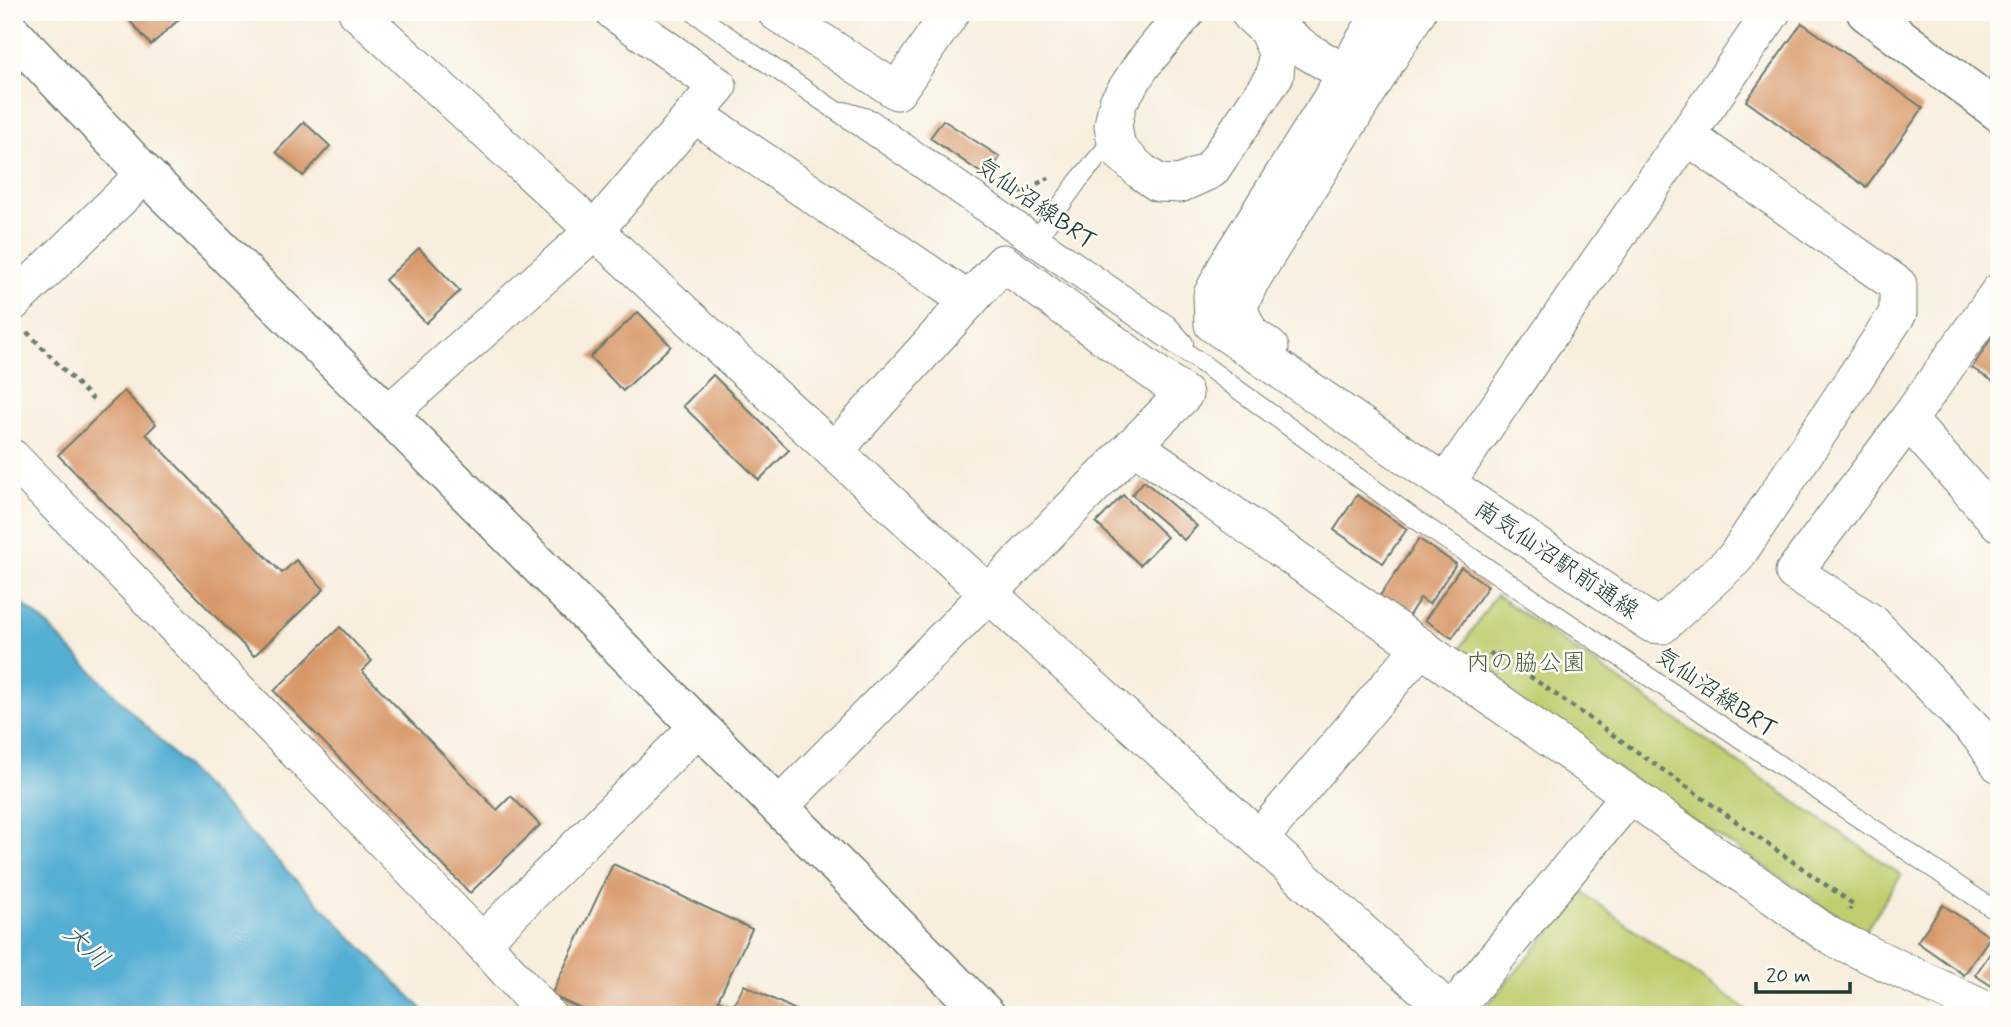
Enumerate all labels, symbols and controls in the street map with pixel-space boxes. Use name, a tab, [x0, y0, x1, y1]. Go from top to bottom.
street label: 気仙沼線BRT	[969, 151, 1102, 257]
street label: 南気仙沼駅前通線	[1468, 494, 1644, 627]
street label: 気仙沼線BRT	[1648, 641, 1782, 745]
park label: 内の脇公園	[1466, 648, 1586, 679]
water label: 大川	[55, 917, 116, 978]
scale bar	[1756, 950, 1850, 994]
text: 20 m	[1766, 962, 1811, 990]

